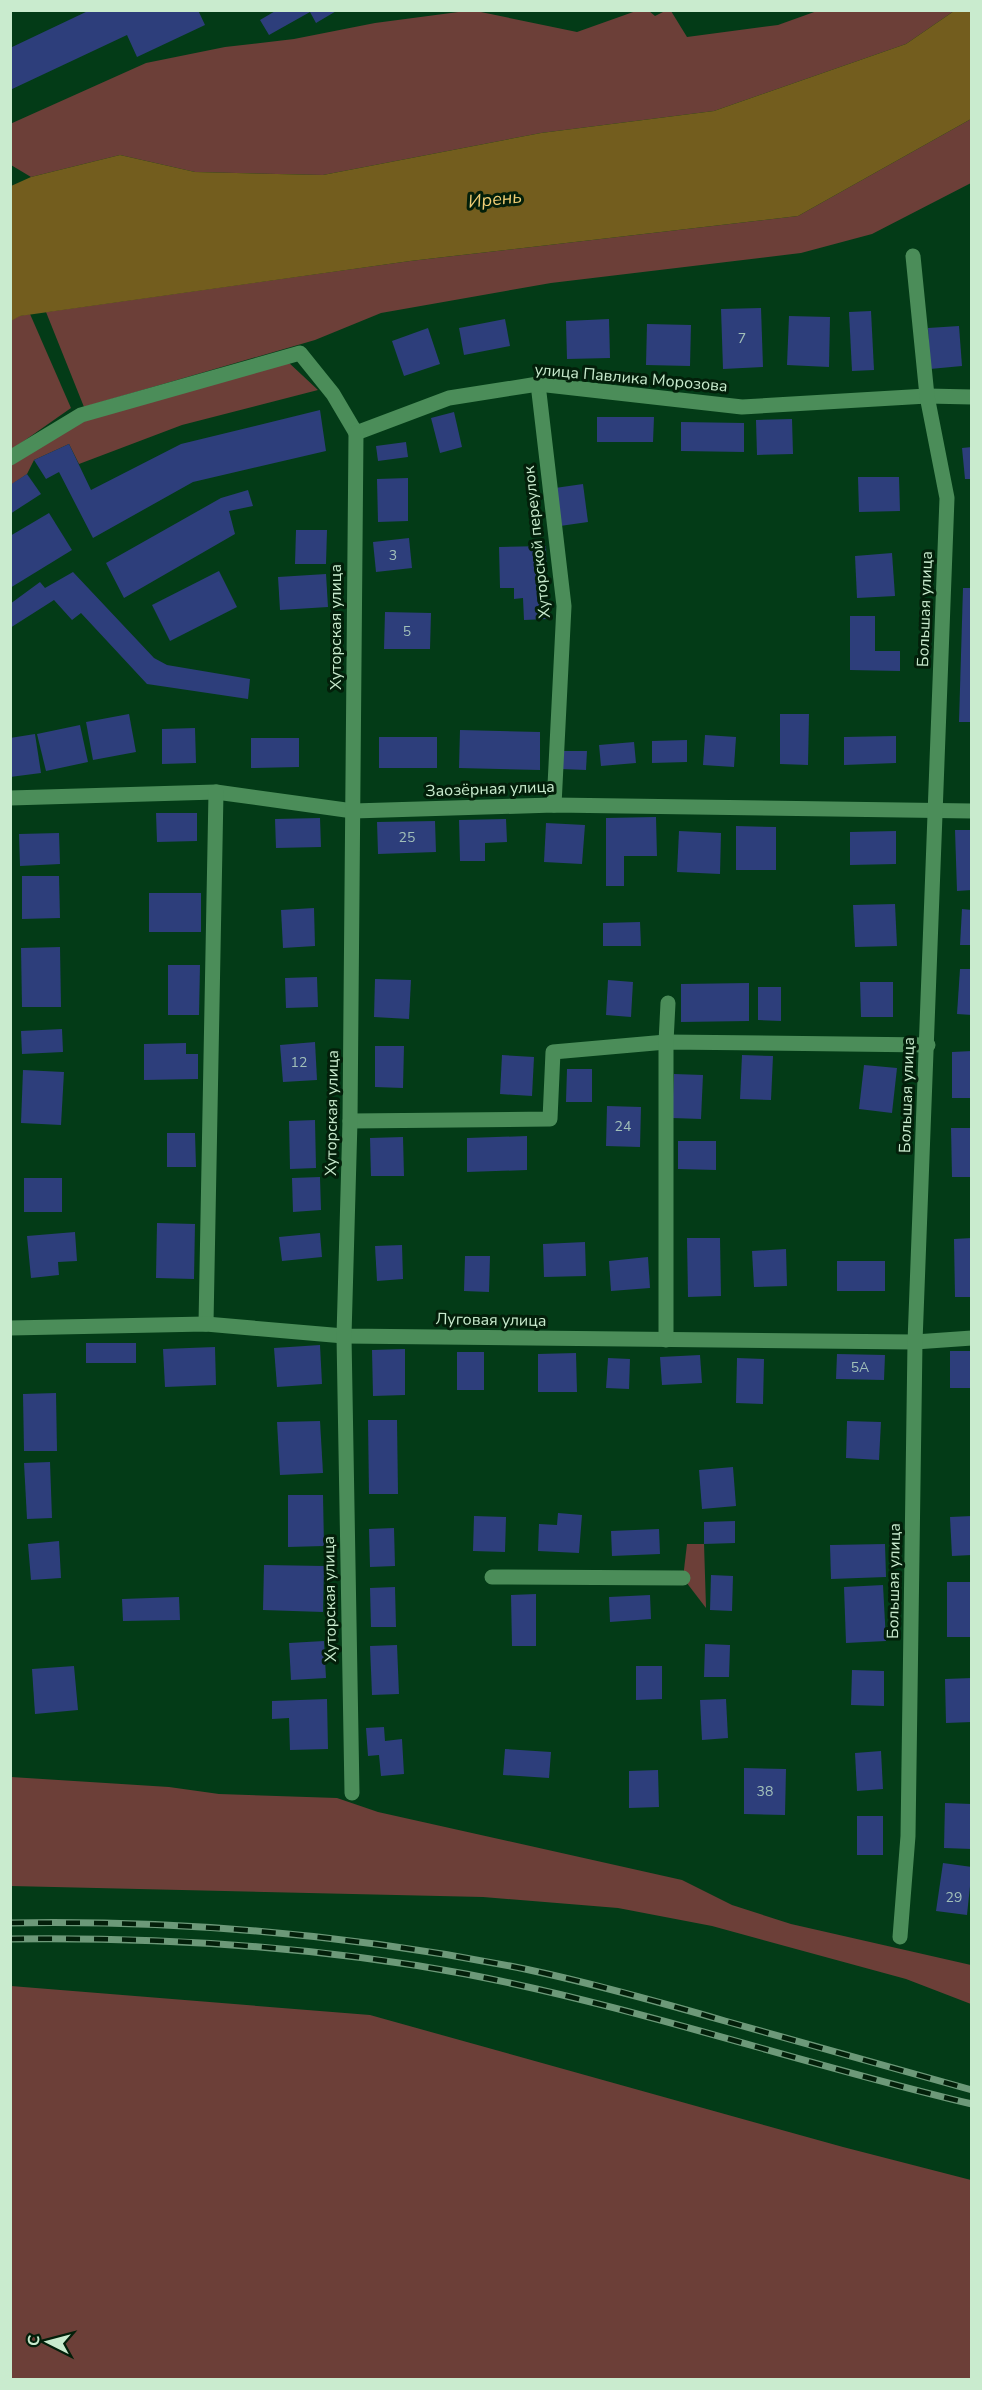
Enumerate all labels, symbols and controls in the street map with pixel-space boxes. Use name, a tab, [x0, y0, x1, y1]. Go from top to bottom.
water label: Ирень	[467, 184, 523, 214]
house number: 7	[738, 329, 746, 348]
street label: улица Павлика Морозова	[534, 359, 728, 397]
street label: Хуторской переулок	[518, 464, 556, 619]
house number: 3	[389, 546, 397, 565]
street label: Большая улица	[912, 551, 938, 667]
street label: Хуторская улица	[325, 564, 347, 690]
house number: 5	[403, 622, 411, 641]
street label: Заозёрная улица	[425, 776, 555, 802]
house number: 25	[399, 828, 415, 847]
street label: Большая улица	[894, 1037, 920, 1153]
street label: Хуторская улица	[320, 1050, 344, 1176]
house number: 12	[291, 1053, 307, 1072]
house number: 24	[615, 1117, 631, 1136]
street label: Луговая улица	[435, 1308, 547, 1332]
house number: 5А	[851, 1358, 869, 1377]
street label: Большая улица	[882, 1523, 906, 1639]
street label: Хуторская улица	[318, 1536, 342, 1662]
house number: 38	[757, 1782, 773, 1801]
house number: 29	[946, 1888, 962, 1907]
north arrow	[18, 2312, 78, 2372]
text: С	[23, 2334, 46, 2347]

